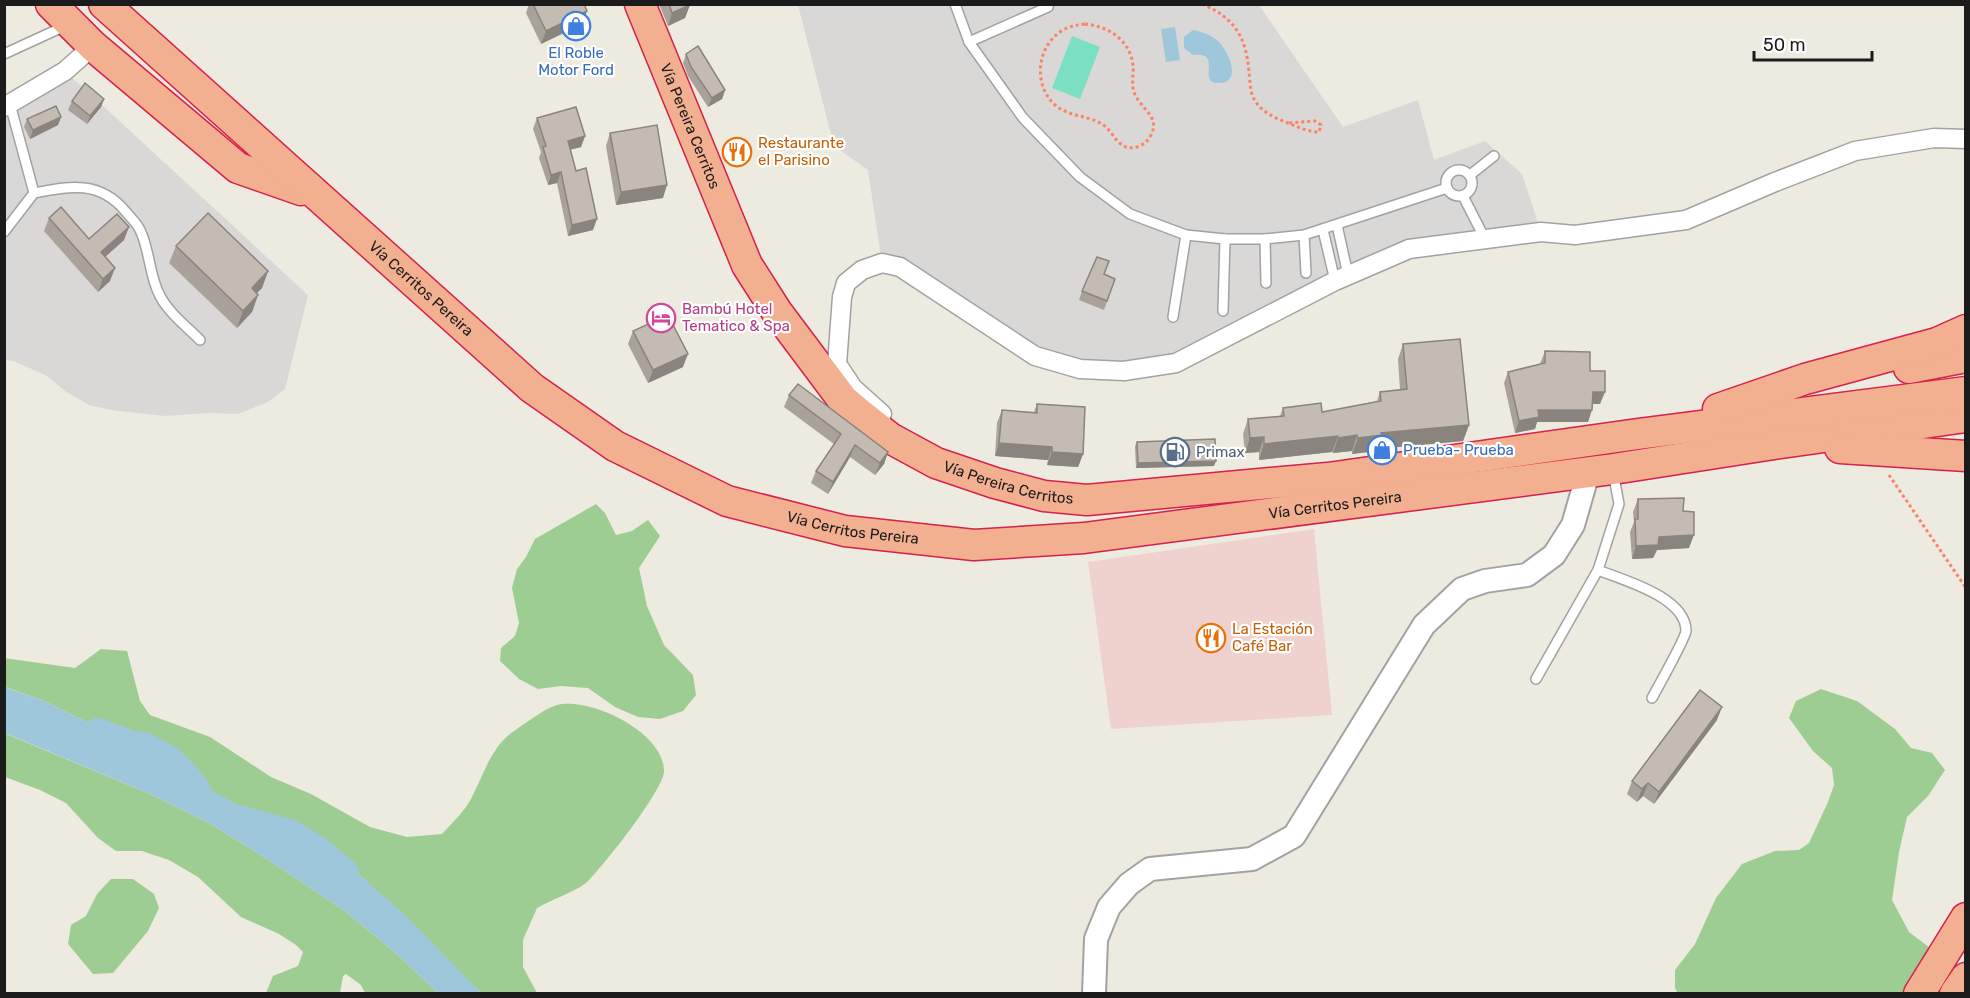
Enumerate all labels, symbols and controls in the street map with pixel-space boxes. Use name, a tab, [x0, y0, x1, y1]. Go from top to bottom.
shop icon: El Roble Motor Ford	[560, 10, 592, 42]
scale bar	[1754, 24, 1872, 62]
text: 50 m	[1763, 34, 1806, 56]
place label: El Roble Motor Ford	[538, 44, 614, 79]
street label: Vía Pereira Cerritos	[656, 61, 724, 192]
place label: Restaurante el Parisino	[758, 134, 844, 169]
restaurant icon: Restaurante el Parisino	[721, 136, 753, 168]
street label: Vía Cerritos Pereira	[365, 237, 477, 340]
place label: Bambú Hotel Tematico & Spa	[682, 300, 790, 335]
hotel icon: Bambú Hotel Tematico & Spa	[645, 302, 677, 334]
shop icon: Prueba- Prueba	[1366, 434, 1398, 466]
fuel station icon: Primax	[1159, 436, 1191, 468]
place label: Prueba- Prueba	[1403, 441, 1514, 459]
place label: Primax	[1196, 443, 1245, 461]
street label: Vía Pereira Cerritos	[941, 457, 1074, 508]
street label: Vía Cerritos Pereira	[1267, 488, 1403, 523]
street label: Vía Cerritos Pereira	[785, 508, 920, 548]
place label: La Estación Café Bar	[1232, 620, 1313, 655]
restaurant icon: La Estación Café Bar	[1195, 622, 1227, 654]

